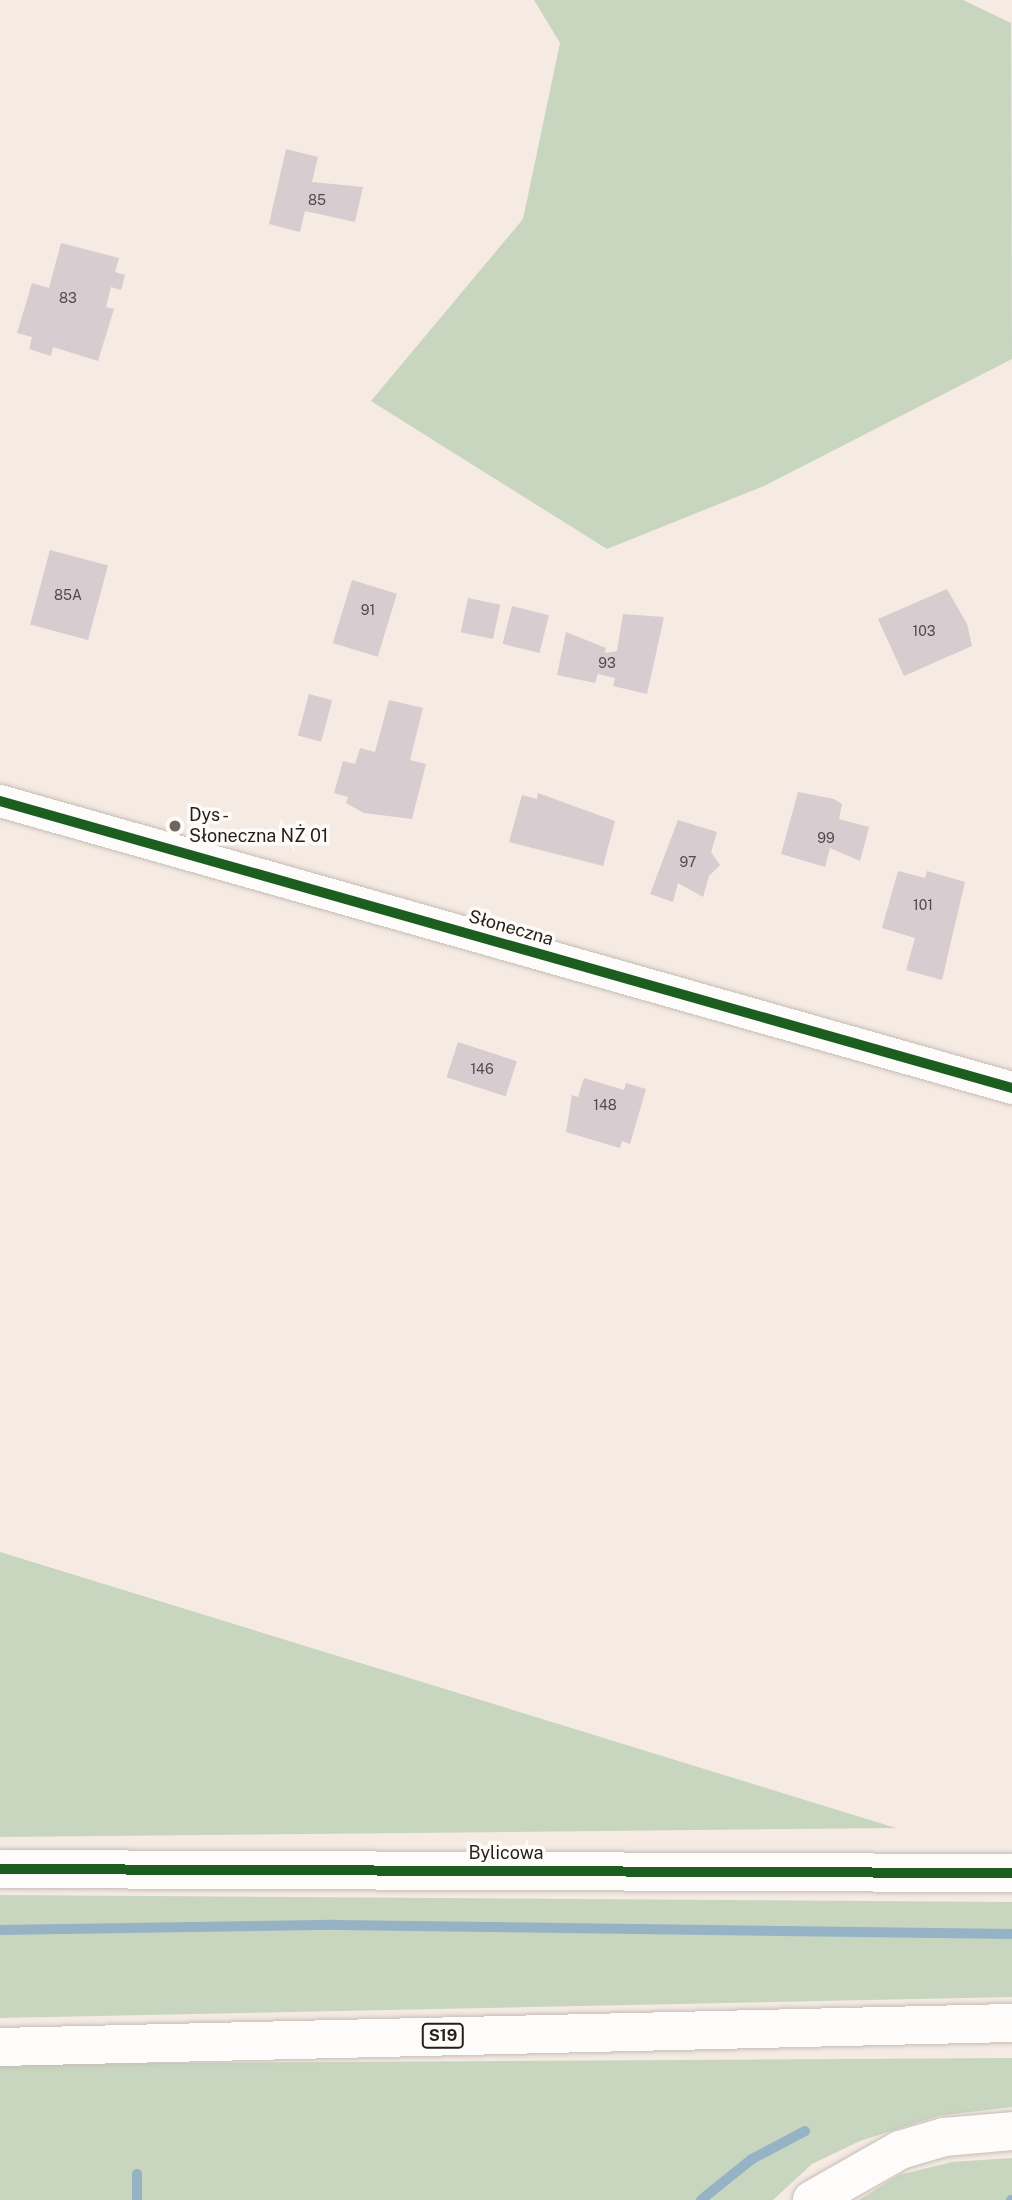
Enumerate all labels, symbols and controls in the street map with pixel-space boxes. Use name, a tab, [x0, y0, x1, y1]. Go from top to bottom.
house number: 85	[308, 192, 326, 208]
house number: 83	[59, 290, 77, 306]
house number: 85A	[54, 587, 82, 603]
house number: 91	[361, 602, 375, 618]
house number: 103	[913, 623, 935, 639]
house number: 93	[598, 655, 616, 671]
place label: Dys - Słoneczna NŻ 01	[189, 805, 328, 848]
marker: Dys - Słoneczna NŻ 01	[167, 818, 183, 834]
house number: 99	[817, 830, 835, 846]
house number: 97	[680, 854, 696, 870]
house number: 101	[913, 897, 933, 913]
street label: Słoneczna	[466, 906, 556, 950]
house number: 146	[470, 1061, 494, 1077]
house number: 148	[593, 1097, 617, 1113]
street label: Bylicowa	[468, 1842, 544, 1864]
road number: S19	[420, 2024, 466, 2048]

